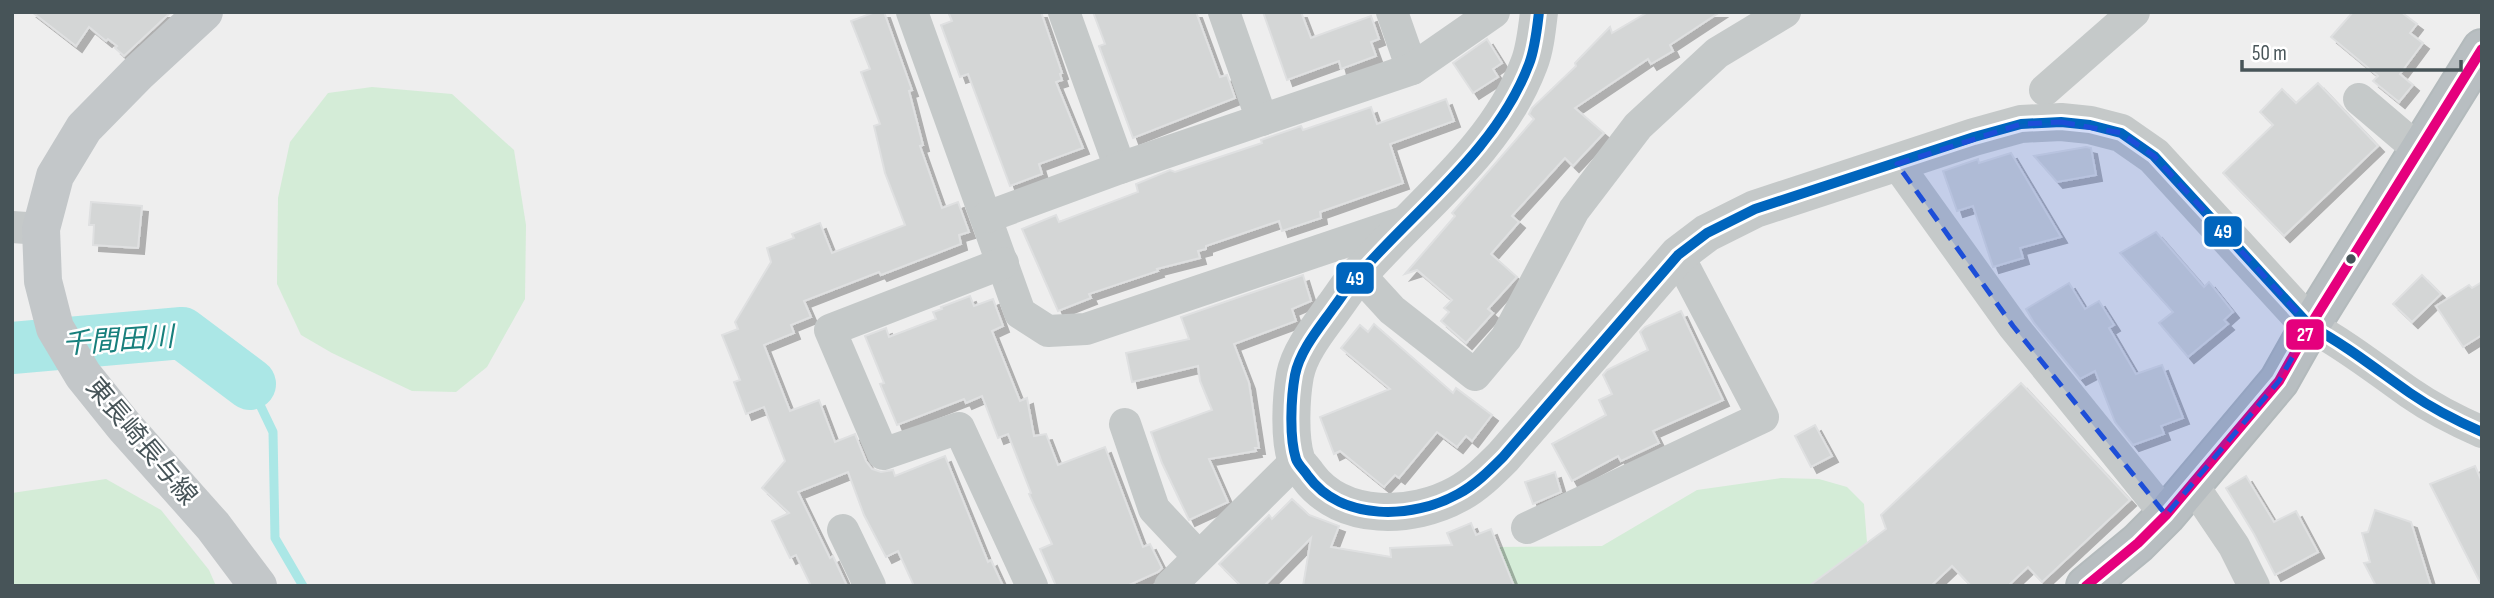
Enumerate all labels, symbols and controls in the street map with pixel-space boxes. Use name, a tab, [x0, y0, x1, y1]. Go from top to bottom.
scale bar	[2242, 28, 2461, 72]
text: 50 m	[2252, 41, 2287, 66]
line badge: 49	[2203, 215, 2243, 248]
text: 49	[2214, 221, 2232, 244]
unlabelled marker	[2344, 252, 2358, 266]
line badge: 49	[1335, 261, 1375, 295]
text: 49	[1346, 268, 1364, 291]
line badge: 27	[2285, 318, 2325, 351]
water label: 千間田川	[61, 320, 178, 361]
text: 27	[2297, 324, 2314, 347]
street label: 東長崎長与線	[79, 372, 203, 512]

